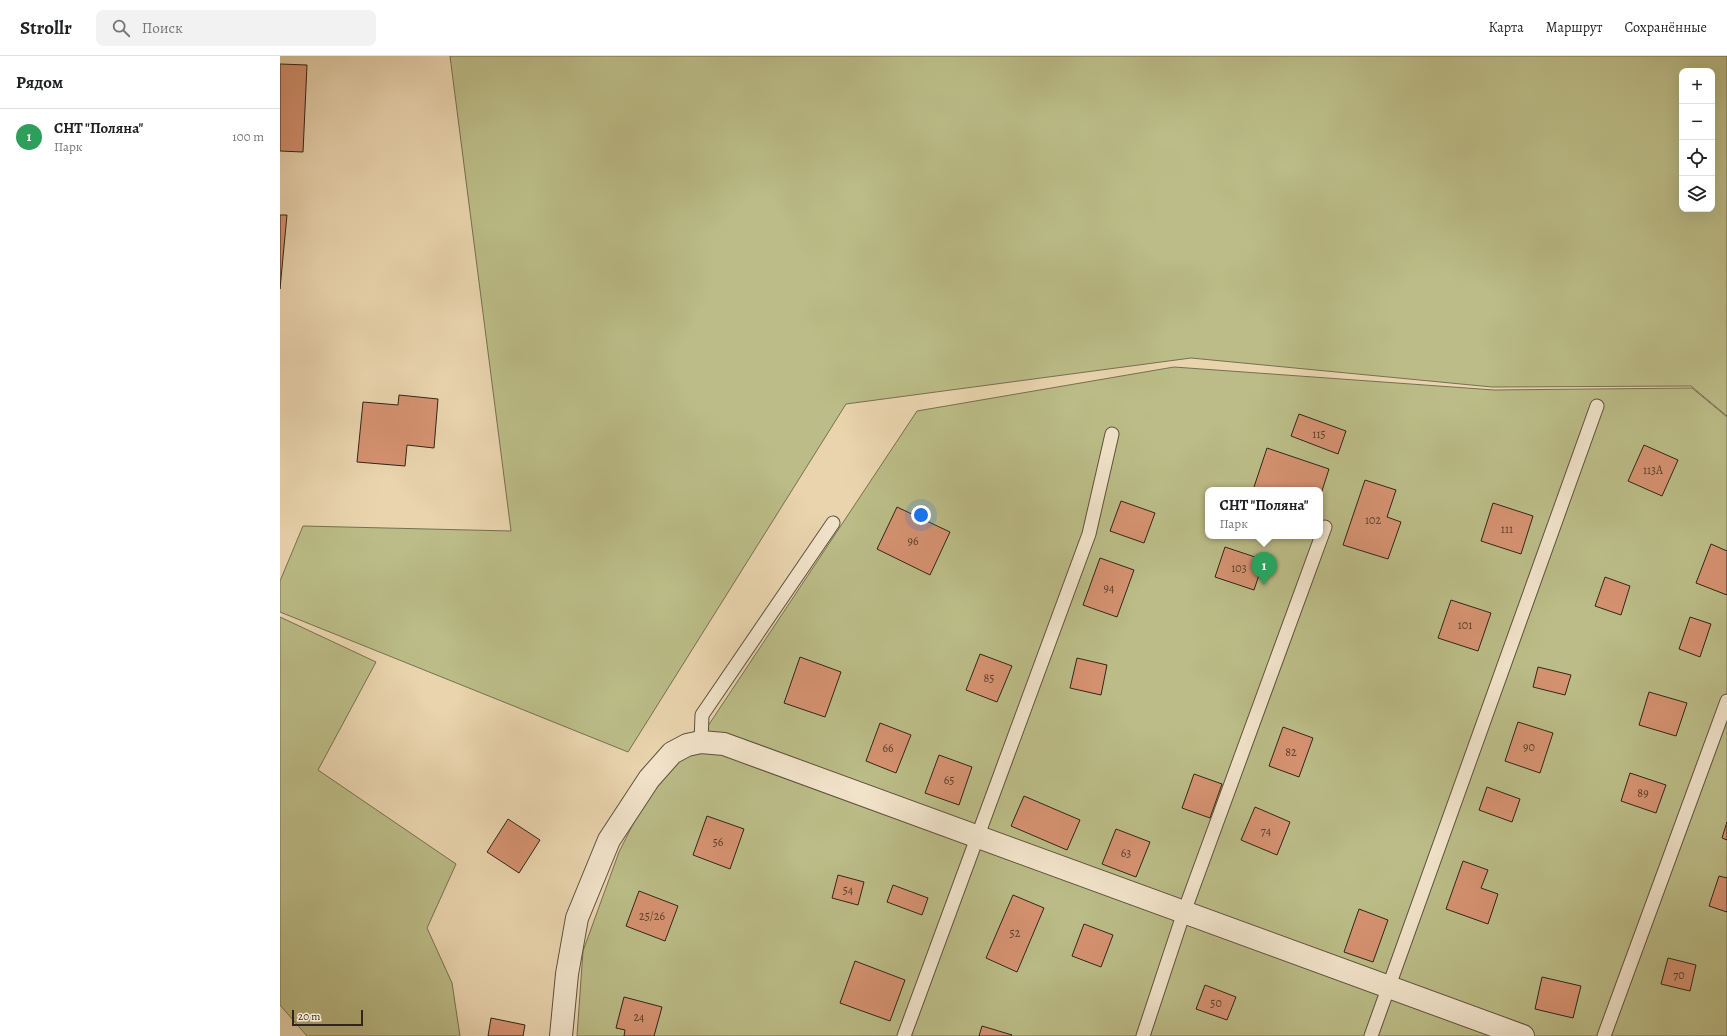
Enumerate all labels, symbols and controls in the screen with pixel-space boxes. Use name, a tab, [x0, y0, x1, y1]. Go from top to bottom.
search box	[96, 10, 376, 46]
text: Strollr	[20, 15, 72, 41]
icon: search	[110, 17, 132, 39]
text: Поиск	[142, 18, 183, 38]
text: Карта	[1489, 18, 1524, 37]
text: Маршрут	[1546, 18, 1602, 37]
text: Сохранённые	[1624, 18, 1707, 37]
map controls	[1679, 68, 1715, 212]
button: +	[1679, 68, 1715, 104]
text: Рядом	[16, 71, 63, 94]
button: −	[1679, 104, 1715, 140]
text: СНТ "Поляна"	[54, 118, 143, 138]
text: 1	[27, 128, 31, 145]
text: 100 m	[232, 128, 264, 145]
text: Парк	[54, 138, 83, 155]
button: locate	[1679, 140, 1715, 176]
button: layers	[1679, 176, 1715, 212]
house number: 115	[1312, 426, 1326, 442]
house number: 113А	[1643, 462, 1664, 478]
popup	[1205, 487, 1323, 539]
text: СНТ "Поляна"	[1219, 495, 1309, 515]
your location	[911, 505, 931, 525]
house number: 102	[1365, 512, 1381, 528]
text: Парк	[1219, 515, 1248, 532]
house number: 111	[1501, 521, 1513, 537]
house number: 96	[907, 533, 919, 549]
pin: 1	[1251, 552, 1277, 585]
house number: 103	[1231, 560, 1247, 576]
house number: 94	[1104, 580, 1115, 596]
house number: 101	[1458, 617, 1472, 633]
house number: 85	[984, 670, 994, 686]
house number: 90	[1523, 739, 1535, 755]
house number: 66	[882, 740, 894, 756]
house number: 82	[1285, 744, 1297, 760]
house number: 65	[944, 772, 954, 788]
house number: 89	[1637, 785, 1649, 801]
house number: 74	[1261, 823, 1272, 839]
house number: 56	[713, 834, 724, 850]
house number: 63	[1121, 845, 1131, 861]
house number: 54	[843, 882, 854, 898]
house number: 25/26	[639, 908, 665, 924]
house number: 52	[1010, 925, 1021, 941]
house number: 70	[1673, 967, 1685, 983]
house number: 50	[1210, 995, 1222, 1011]
scale bar	[292, 1008, 363, 1027]
text: 20 m	[298, 1009, 320, 1024]
house number: 24	[633, 1009, 645, 1025]

